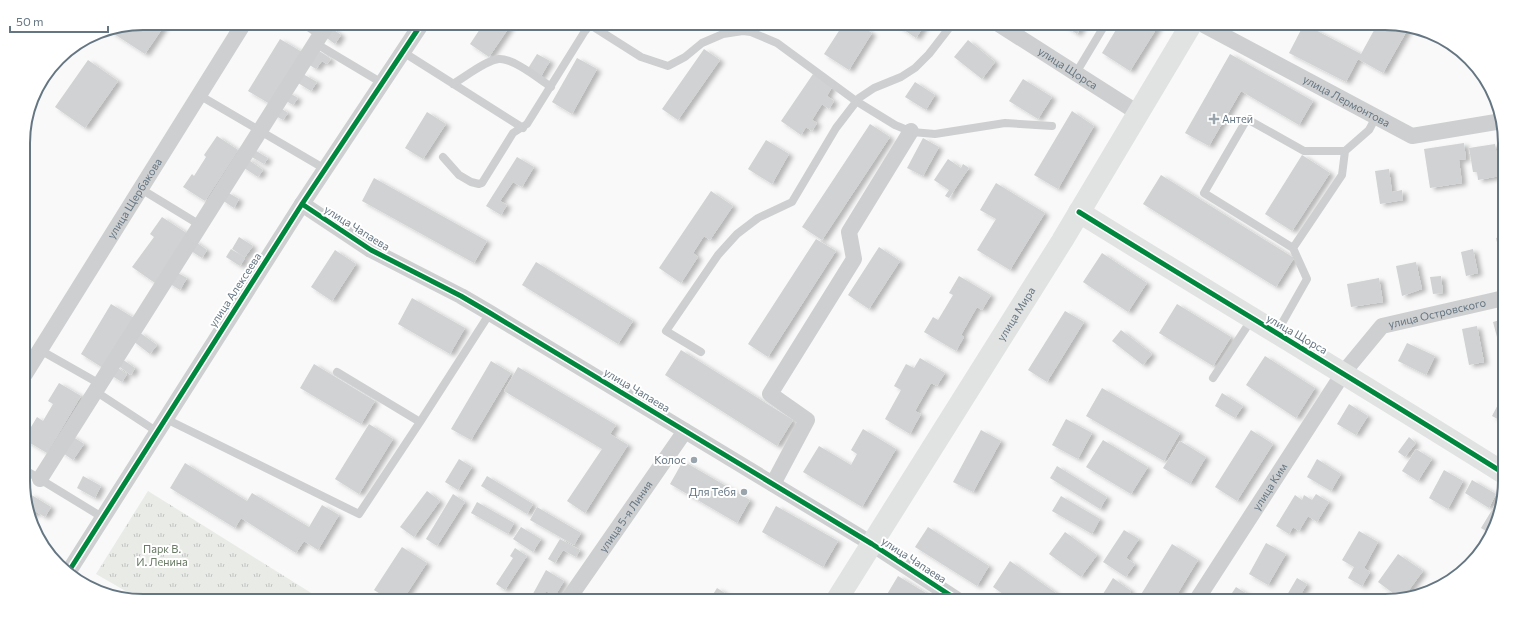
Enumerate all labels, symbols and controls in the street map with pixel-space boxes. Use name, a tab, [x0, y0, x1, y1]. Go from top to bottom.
scale bar	[10, 8, 108, 34]
text: 50 m	[16, 14, 44, 28]
street label: улица Щорса	[1036, 44, 1100, 92]
street label: улица Лермонтова	[1301, 72, 1392, 129]
place label: Антей	[1222, 112, 1253, 125]
marker: Антей	[1209, 114, 1219, 124]
street label: улица Щербакова	[104, 155, 164, 241]
street label: улица Чапаева	[322, 202, 392, 253]
street label: улица Алексеева	[206, 250, 263, 329]
street label: улица Мира	[994, 284, 1038, 343]
street label: улица Островского	[1387, 295, 1488, 330]
street label: улица Щорса	[1265, 311, 1330, 356]
street label: улица Чапаева	[602, 365, 673, 414]
place label: Колос	[654, 453, 686, 466]
marker: Колос	[689, 455, 699, 465]
street label: улица Ким	[1249, 460, 1290, 513]
street label: улица 5-я Линия	[596, 478, 655, 554]
place label: Для Тебя	[689, 485, 736, 498]
marker: Для Тебя	[739, 487, 749, 497]
street label: улица Чапаева	[879, 534, 949, 585]
park label: Парк В. И. Ленина	[136, 542, 188, 568]

